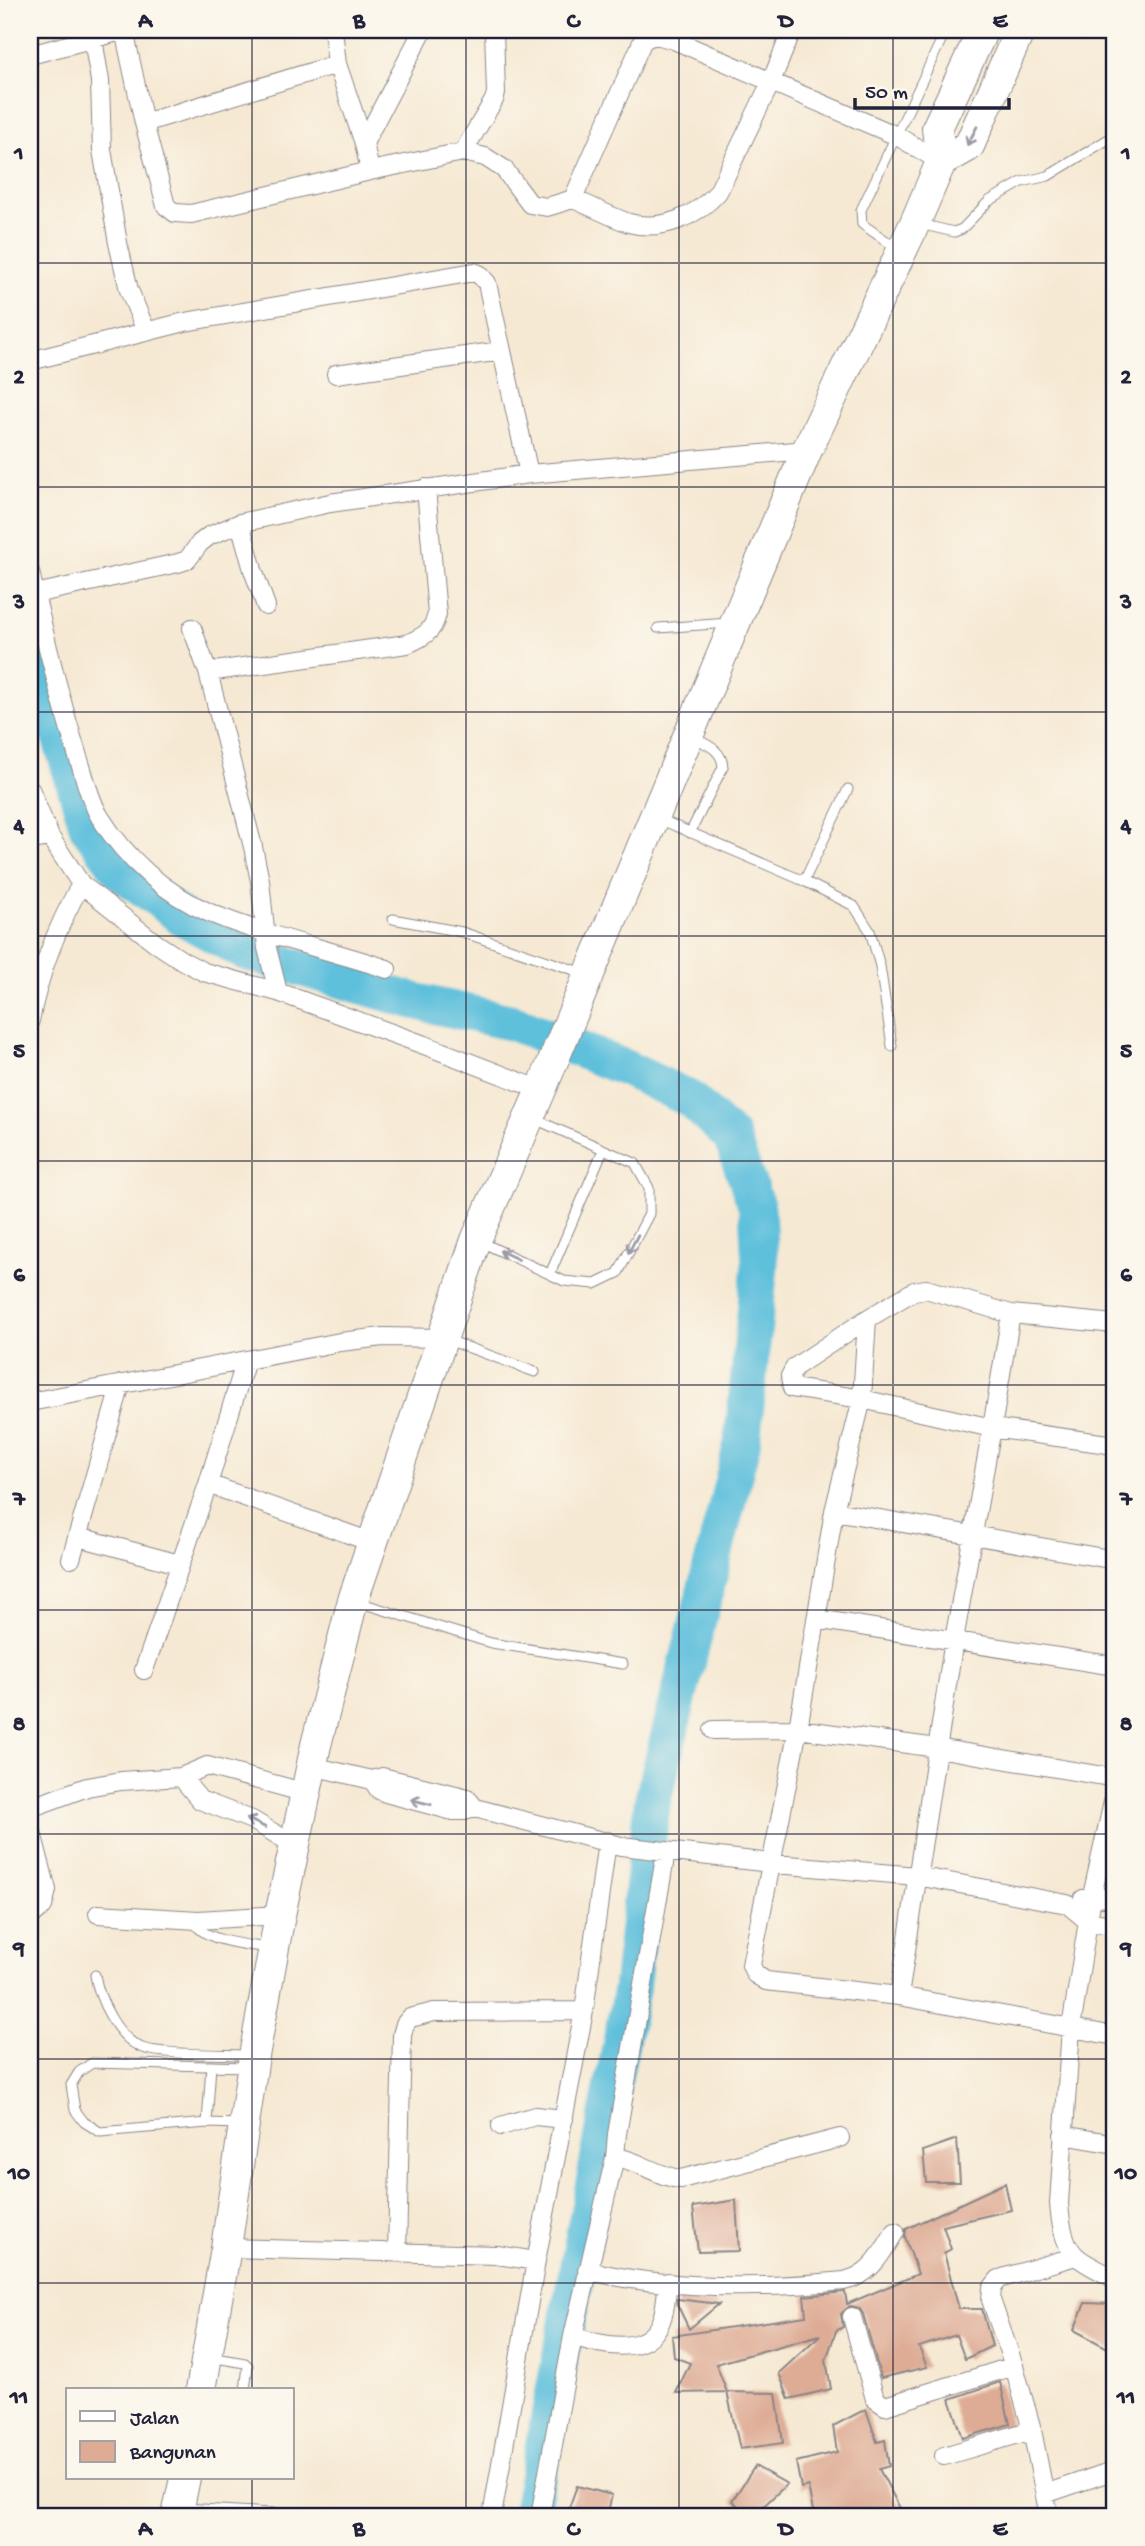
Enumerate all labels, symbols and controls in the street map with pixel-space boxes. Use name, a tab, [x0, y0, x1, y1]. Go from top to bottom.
text: A	[137, 9, 153, 36]
text: B	[352, 9, 366, 36]
text: C	[567, 9, 582, 36]
text: D	[777, 9, 795, 36]
text: E	[993, 9, 1009, 36]
scale bar	[855, 66, 1009, 110]
text: 50 m	[865, 82, 908, 107]
one-way arrow	[965, 126, 979, 146]
text: 1	[13, 141, 24, 168]
text: 1	[1120, 141, 1131, 168]
text: 2	[13, 365, 25, 392]
text: 2	[1120, 365, 1132, 392]
text: 3	[12, 590, 25, 617]
text: 3	[1119, 590, 1132, 617]
text: 4	[13, 814, 25, 841]
text: 4	[1120, 814, 1132, 841]
text: 5	[13, 1039, 25, 1066]
text: 5	[1120, 1039, 1132, 1066]
one-way arrow	[626, 1233, 639, 1254]
one-way arrow	[498, 1248, 520, 1261]
text: 6	[13, 1263, 26, 1290]
text: 6	[1120, 1263, 1133, 1290]
text: 7	[12, 1487, 26, 1514]
text: 7	[1119, 1487, 1133, 1514]
text: 8	[13, 1712, 26, 1739]
text: 8	[1120, 1712, 1133, 1739]
one-way arrow	[410, 1795, 433, 1808]
one-way arrow	[246, 1815, 267, 1829]
text: 9	[12, 1936, 25, 1963]
text: 9	[1119, 1936, 1132, 1963]
text: 10	[7, 2161, 30, 2188]
text: 10	[1114, 2161, 1137, 2188]
text: 11	[9, 2385, 28, 2412]
text: 11	[1116, 2385, 1135, 2412]
legend	[66, 2388, 294, 2480]
text: Jalan	[130, 2408, 179, 2433]
text: Bangunan	[129, 2442, 216, 2467]
text: A	[137, 2517, 153, 2544]
text: B	[352, 2517, 366, 2544]
text: C	[567, 2517, 582, 2544]
text: D	[777, 2517, 795, 2544]
text: E	[993, 2517, 1009, 2544]

